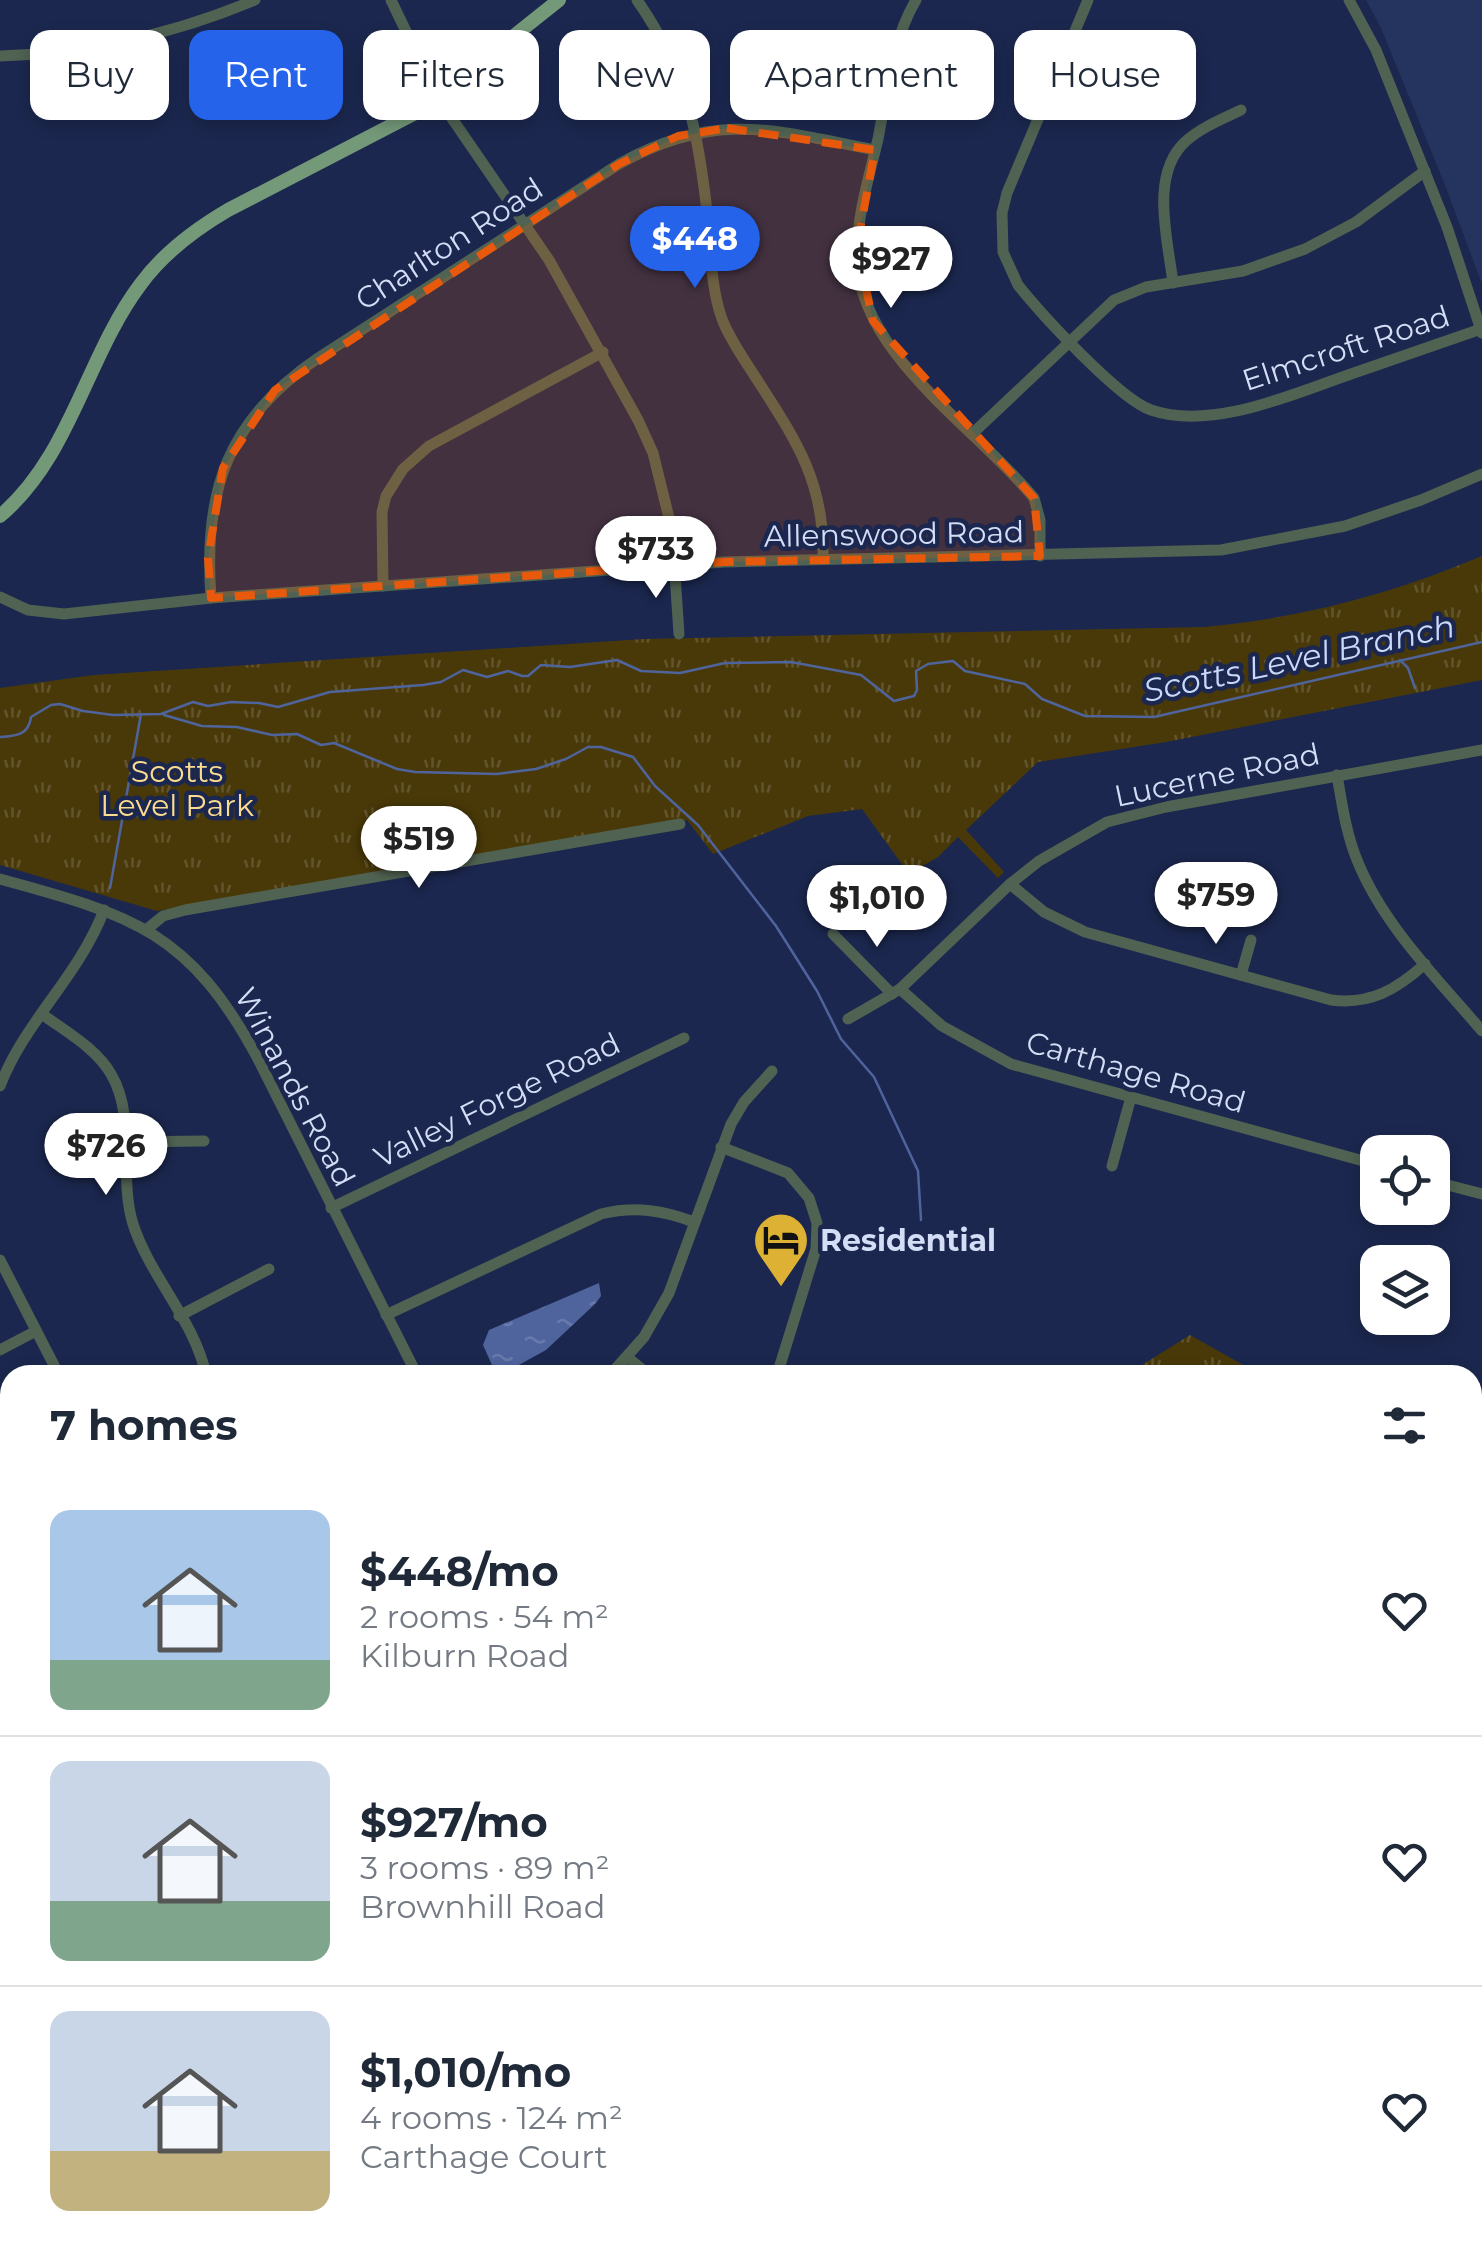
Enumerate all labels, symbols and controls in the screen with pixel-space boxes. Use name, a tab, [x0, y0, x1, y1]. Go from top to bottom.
chip: Buy	[30, 30, 169, 120]
chip: Rent	[189, 30, 343, 120]
chip: Filters	[363, 30, 539, 120]
chip: New	[559, 30, 710, 120]
chip: Apartment	[730, 30, 994, 120]
chip: House	[1014, 30, 1196, 120]
street label: Charlton Road	[348, 170, 550, 318]
pin: $448	[636, 206, 754, 291]
text: $448	[652, 219, 738, 258]
pin: $927	[832, 226, 950, 311]
text: $927	[851, 239, 931, 278]
street label: Elmcroft Road	[1238, 297, 1454, 399]
street label: Allenswood Road	[763, 513, 1025, 555]
pin: $733	[597, 516, 715, 601]
text: $733	[617, 529, 695, 568]
water label: Scotts Level Branch	[1140, 606, 1458, 710]
street label: Lucerne Road	[1111, 735, 1323, 815]
park label: Scotts Level Park	[100, 753, 254, 824]
pin: $519	[360, 806, 478, 891]
text: $519	[383, 819, 455, 858]
pin: $759	[1157, 862, 1275, 947]
pin: $1,010	[796, 865, 958, 950]
text: $759	[1177, 875, 1255, 914]
text: $1,010	[829, 878, 925, 917]
street label: Winands Road	[227, 981, 363, 1193]
street label: Carthage Road	[1022, 1023, 1250, 1121]
street label: Valley Forge Road	[368, 1024, 626, 1176]
pin: $726	[47, 1113, 165, 1198]
text: $726	[66, 1126, 146, 1165]
map controls	[1360, 1135, 1450, 1335]
button: locate	[1360, 1135, 1450, 1225]
hotel icon: Residential	[751, 1210, 811, 1289]
place label: Residential	[820, 1222, 996, 1259]
button: layers	[1360, 1245, 1450, 1335]
icon: filters	[1377, 1398, 1432, 1453]
text: 7 homes	[50, 1399, 238, 1451]
text: $448/mo	[360, 1545, 559, 1597]
icon: home	[130, 1550, 250, 1670]
icon: heart	[1377, 1583, 1432, 1638]
text: 2 rooms · 54 m²	[360, 1597, 609, 1636]
text: Kilburn Road	[360, 1636, 569, 1675]
text: $927/mo	[360, 1796, 548, 1848]
icon: home	[130, 1801, 250, 1921]
icon: heart	[1377, 1834, 1432, 1889]
text: 3 rooms · 89 m²	[360, 1848, 609, 1887]
text: Brownhill Road	[360, 1887, 605, 1926]
text: $1,010/mo	[360, 2046, 571, 2098]
icon: home	[130, 2051, 250, 2171]
icon: heart	[1377, 2084, 1432, 2139]
text: 4 rooms · 124 m²	[360, 2098, 623, 2137]
text: Carthage Court	[360, 2137, 608, 2176]

